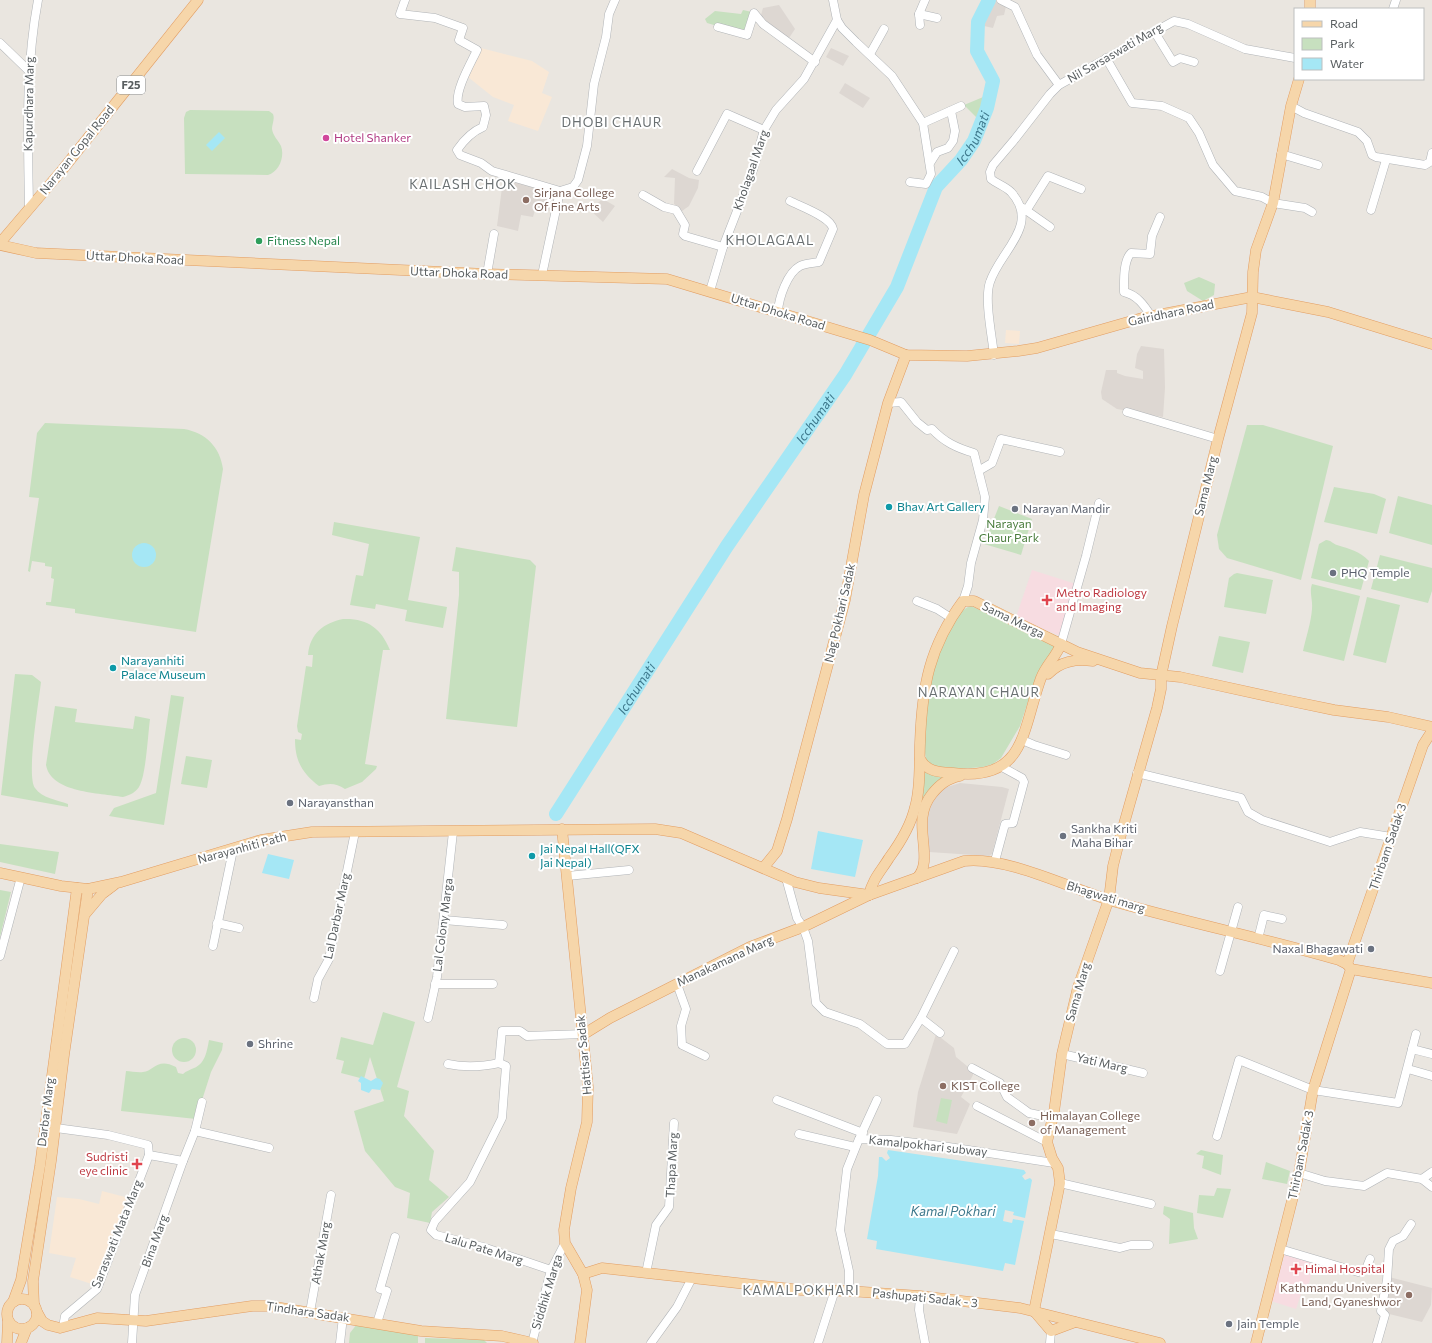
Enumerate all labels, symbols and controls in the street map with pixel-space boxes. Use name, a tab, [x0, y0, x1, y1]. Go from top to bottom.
legend	[1294, 8, 1424, 80]
text: Road	[1330, 16, 1358, 30]
street label: Nil Sarsaswati Marg	[1064, 19, 1165, 85]
text: Park	[1330, 36, 1356, 50]
street label: Kapurdhara Marg	[20, 56, 36, 152]
text: Water	[1330, 56, 1364, 70]
road number: F25	[117, 76, 145, 94]
street label: Narayan Gopal Road	[36, 102, 116, 197]
water label: Icchumati	[952, 109, 993, 168]
district label: DHOBI CHAUR	[562, 114, 662, 130]
street label: Kholagaal Marg	[730, 127, 771, 212]
place label: Hotel Shanker	[334, 130, 411, 144]
marker: Hotel Shanker	[321, 133, 331, 143]
district label: KAILASH CHOK	[409, 176, 517, 192]
place label: Sirjana College Of Fine Arts	[534, 185, 614, 213]
marker: Sirjana College Of Fine Arts	[521, 195, 531, 205]
district label: KHOLAGAAL	[725, 232, 815, 248]
place label: Fitness Nepal	[267, 233, 340, 247]
marker: Fitness Nepal	[254, 236, 264, 246]
street label: Uttar Dhoka Road	[86, 247, 184, 267]
street label: Uttar Dhoka Road	[410, 263, 508, 281]
street label: Uttar Dhoka Road	[729, 290, 827, 332]
street label: Gairidhara Road	[1127, 296, 1215, 328]
water label: Icchumati	[792, 389, 839, 447]
street label: Sama Marg	[1191, 454, 1219, 517]
place label: Bhav Art Gallery	[897, 499, 985, 513]
place label: Narayan Mandir	[1023, 501, 1110, 515]
marker: Bhav Art Gallery	[884, 502, 894, 512]
marker: Narayan Mandir	[1010, 504, 1020, 514]
park label: Narayan Chaur Park	[979, 516, 1040, 544]
street label: Nag Pokhari Sadak	[821, 561, 857, 664]
place label: PHQ Temple	[1341, 565, 1410, 579]
marker: PHQ Temple	[1328, 568, 1338, 578]
place label: Metro Radiology and Imaging	[1056, 585, 1147, 613]
marker: Metro Radiology and Imaging	[1041, 594, 1053, 606]
street label: Sama Marga	[980, 598, 1047, 640]
place label: Narayanhiti Palace Museum	[121, 653, 206, 681]
water label: Icchumati	[614, 659, 659, 717]
marker: Narayanhiti Palace Museum	[108, 663, 118, 673]
district label: NARAYAN CHAUR	[918, 684, 1040, 700]
place label: Narayansthan	[298, 795, 374, 809]
marker: Narayansthan	[285, 798, 295, 808]
street label: Thirbam Sadak 3	[1366, 801, 1408, 892]
place label: Sankha Kriti Maha Bihar	[1071, 821, 1137, 849]
street label: Narayanhiti Path	[196, 828, 288, 866]
marker: Sankha Kriti Maha Bihar	[1058, 831, 1068, 841]
place label: Jai Nepal Hall(QFX Jai Nepal)	[540, 841, 640, 870]
marker: Jai Nepal Hall(QFX Jai Nepal)	[527, 851, 537, 861]
street label: Lal Darbar Marg	[320, 871, 352, 960]
street label: Lal Colony Marga	[429, 877, 455, 973]
street label: Bhagwati marg	[1065, 877, 1148, 915]
street label: Manakamana Marg	[674, 931, 775, 989]
place label: Naxal Bhagawati	[1272, 941, 1363, 955]
marker: Naxal Bhagawati	[1366, 944, 1376, 954]
street label: Sama Marg	[1062, 960, 1092, 1023]
street label: Hattisar Sadak	[572, 1014, 593, 1096]
place label: Shrine	[258, 1036, 293, 1050]
marker: Shrine	[245, 1039, 255, 1049]
street label: Yati Marg	[1075, 1049, 1130, 1075]
street label: Darbar Marg	[34, 1076, 56, 1147]
place label: KIST College	[951, 1078, 1020, 1092]
marker: KIST College	[938, 1081, 948, 1091]
place label: Himalayan College of Management	[1040, 1108, 1140, 1136]
street label: Thirbam Sadak 3	[1284, 1109, 1316, 1201]
marker: Himalayan College of Management	[1027, 1118, 1037, 1128]
street label: Thapa Marg	[662, 1131, 680, 1198]
street label: Kamalpokhari subway	[868, 1132, 988, 1158]
place label: Sudristi eye clinic	[79, 1149, 128, 1177]
marker: Sudristi eye clinic	[131, 1158, 143, 1170]
street label: Saraswati Mata Marg	[88, 1177, 144, 1290]
water label: Kamal Pokhari	[911, 1203, 996, 1219]
street label: Bina Marg	[138, 1212, 170, 1269]
street label: Athak Marg	[308, 1220, 333, 1285]
street label: Lalu Pate Marg	[443, 1229, 526, 1267]
street label: Siddhik Marga	[528, 1252, 564, 1331]
place label: Himal Hospital	[1305, 1261, 1385, 1275]
marker: Himal Hospital	[1290, 1263, 1302, 1275]
place label: Kathmandu University Land, Gyaneshwor	[1280, 1280, 1401, 1308]
district label: KAMALPOKHARI	[742, 1282, 860, 1298]
street label: Pashupati Sadak - 3	[872, 1285, 979, 1310]
marker: Kathmandu University Land, Gyaneshwor	[1404, 1290, 1414, 1300]
street label: Tindhara Sadak	[266, 1298, 351, 1324]
place label: Jain Temple	[1237, 1316, 1299, 1331]
marker: Jain Temple	[1224, 1319, 1234, 1329]

